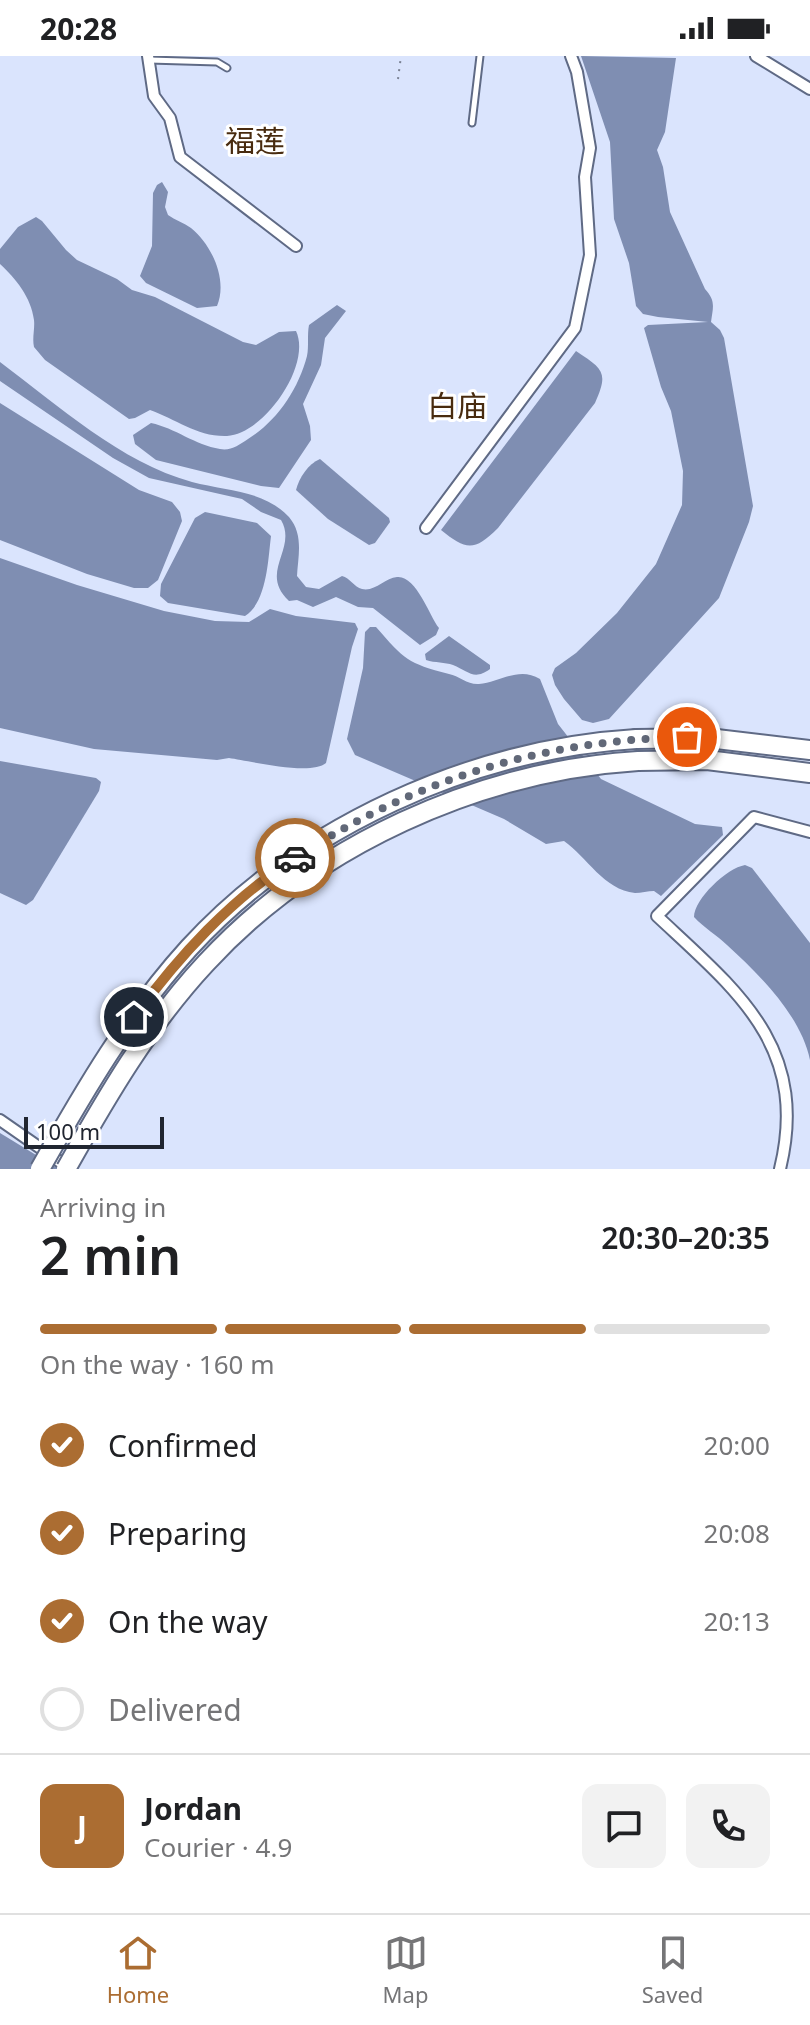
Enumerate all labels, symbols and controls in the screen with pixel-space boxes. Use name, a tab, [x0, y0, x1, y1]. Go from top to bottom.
text: 20:28	[40, 8, 117, 49]
district label: 福莲	[225, 120, 285, 161]
district label: 白庙	[427, 385, 487, 426]
pin	[653, 703, 721, 771]
icon: bag	[665, 715, 709, 759]
courier	[255, 818, 335, 898]
icon: car	[273, 836, 317, 880]
pin	[100, 983, 168, 1051]
icon: home	[112, 995, 156, 1039]
scale bar	[24, 1113, 164, 1149]
text: 100 m	[36, 1116, 100, 1146]
text: Arriving in	[40, 1189, 166, 1225]
text: 20:30–20:35	[601, 1217, 770, 1258]
text: 2 min	[40, 1219, 181, 1290]
text: On the way · 160 m	[40, 1346, 274, 1382]
icon: check	[40, 1423, 84, 1467]
text: Confirmed	[108, 1425, 258, 1466]
text: 20:00	[704, 1427, 770, 1463]
icon: check	[40, 1511, 84, 1555]
text: Preparing	[108, 1513, 247, 1554]
text: 20:08	[704, 1515, 770, 1551]
icon: check	[40, 1599, 84, 1643]
text: On the way	[108, 1601, 268, 1642]
text: 20:13	[704, 1603, 770, 1639]
text: Delivered	[108, 1689, 242, 1730]
button: chat	[582, 1784, 666, 1868]
button: phone	[686, 1784, 770, 1868]
text: Jordan	[144, 1788, 242, 1829]
text: J	[77, 1806, 87, 1847]
text: Courier · 4.9	[144, 1829, 292, 1865]
tab: Home	[107, 1931, 169, 2009]
tab: Map	[383, 1931, 428, 2009]
tab: Saved	[642, 1931, 703, 2009]

